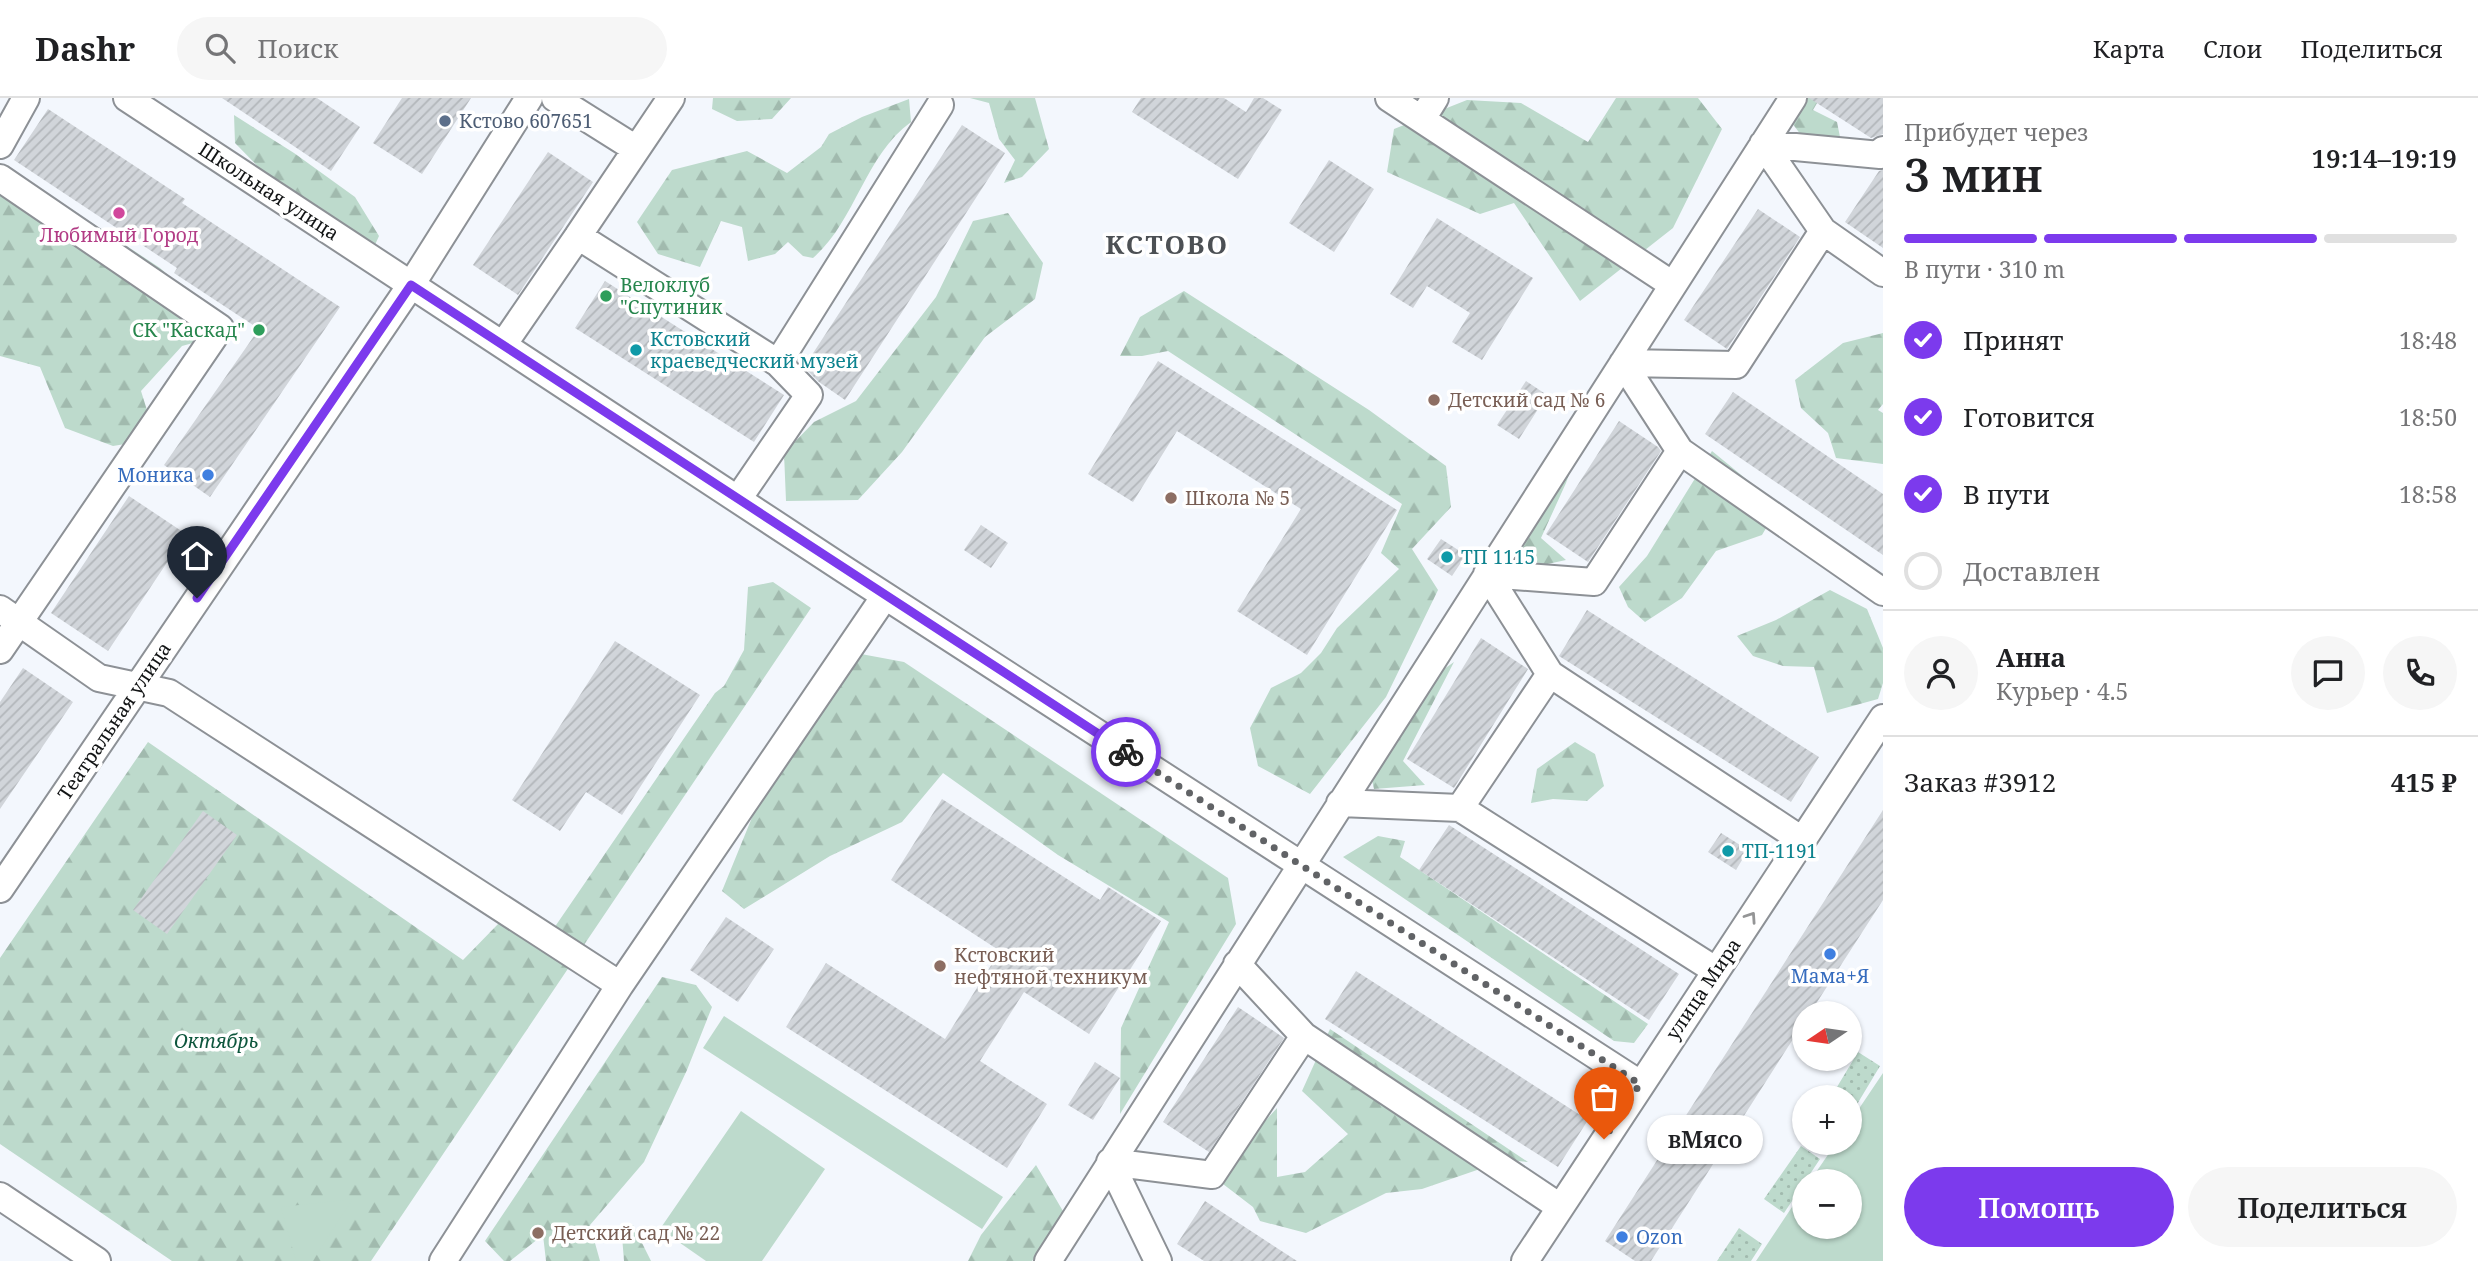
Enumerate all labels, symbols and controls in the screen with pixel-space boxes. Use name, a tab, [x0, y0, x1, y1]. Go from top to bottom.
search box	[177, 17, 667, 80]
text: Dashr	[35, 26, 135, 71]
icon: search	[201, 29, 239, 67]
text: Поиск	[257, 30, 339, 66]
text: Карта	[2093, 32, 2165, 65]
text: Слои	[2203, 32, 2263, 65]
text: Поделиться	[2301, 32, 2443, 65]
place label: Кстово 607651	[459, 108, 593, 134]
marker: Кстово 607651	[437, 113, 453, 129]
text: Прибудет через	[1904, 116, 2088, 148]
street label: Школьная улица	[194, 136, 344, 246]
text: 19:14–19:19	[2311, 140, 2457, 176]
text: 3 мин	[1904, 143, 2043, 205]
marker: Любимый Город	[111, 205, 127, 221]
place label: Любимый Город	[39, 222, 199, 248]
district label: КСТОВО	[1105, 226, 1229, 262]
text: В пути · 310 m	[1904, 253, 2065, 285]
place label: Велоклуб "Спутиник	[620, 272, 723, 320]
marker: Велоклуб "Спутиник	[598, 288, 614, 304]
place label: СК "Каскад"	[132, 317, 245, 343]
icon: check	[1904, 321, 1942, 359]
marker: СК "Каскад"	[251, 322, 267, 338]
text: Принят	[1963, 322, 2064, 358]
text: 18:48	[2399, 324, 2457, 356]
place label: Кстовский краеведческий музей	[650, 326, 859, 374]
marker: Кстовский краеведческий музей	[628, 342, 644, 358]
place label: Детский сад № 6	[1448, 387, 1605, 413]
marker: Детский сад № 6	[1426, 392, 1442, 408]
icon: check	[1904, 398, 1942, 436]
text: Готовится	[1963, 399, 2095, 435]
text: 18:50	[2399, 401, 2457, 433]
place label: Моника	[117, 462, 194, 488]
marker: Моника	[200, 467, 216, 483]
icon: check	[1904, 475, 1942, 513]
text: В пути	[1963, 476, 2050, 512]
text: 18:58	[2399, 478, 2457, 510]
place label: Школа № 5	[1185, 485, 1290, 511]
marker: Школа № 5	[1163, 490, 1179, 506]
pin	[167, 526, 227, 598]
icon: home	[178, 537, 216, 575]
place label: ТП 1115	[1461, 544, 1535, 570]
marker: ТП 1115	[1439, 549, 1455, 565]
text: Доставлен	[1963, 553, 2100, 589]
button: person	[1904, 636, 1978, 710]
button: chat	[2291, 636, 2365, 710]
button: phone	[2383, 636, 2457, 710]
street label: Театральная улица	[51, 637, 177, 805]
text: Анна	[1996, 639, 2066, 675]
text: Курьер · 4.5	[1996, 675, 2128, 707]
courier	[1091, 717, 1161, 787]
icon: bike	[1107, 733, 1145, 771]
text: Заказ #3912	[1904, 764, 2056, 800]
text: 415 ₽	[2391, 764, 2457, 800]
place label: ТП-1191	[1742, 838, 1817, 864]
marker: ТП-1191	[1720, 843, 1736, 859]
one-way arrow	[1743, 912, 1755, 925]
street label: улица Мира	[1659, 933, 1747, 1045]
place label: Кстовский нефтяной техникум	[954, 942, 1148, 990]
marker: Мама+Я	[1822, 946, 1838, 962]
marker: Кстовский нефтяной техникум	[932, 958, 948, 974]
place label: Мама+Я	[1791, 963, 1869, 989]
north arrow	[1792, 1001, 1862, 1071]
map controls	[1792, 1001, 1862, 1239]
park label: Октябрь	[174, 1028, 258, 1054]
pin	[1574, 1067, 1634, 1139]
icon: bag	[1585, 1078, 1623, 1116]
button: +	[1792, 1085, 1862, 1155]
callout: вМясо	[1646, 1114, 1762, 1164]
text: вМясо	[1668, 1123, 1742, 1155]
button: Помощь	[1904, 1167, 2174, 1247]
button: Поделиться	[2188, 1167, 2457, 1247]
button: −	[1792, 1169, 1862, 1239]
place label: Детский сад № 22	[552, 1220, 720, 1246]
place label: Ozon	[1636, 1224, 1683, 1250]
marker: Детский сад № 22	[530, 1225, 546, 1241]
marker: Ozon	[1614, 1229, 1630, 1245]

